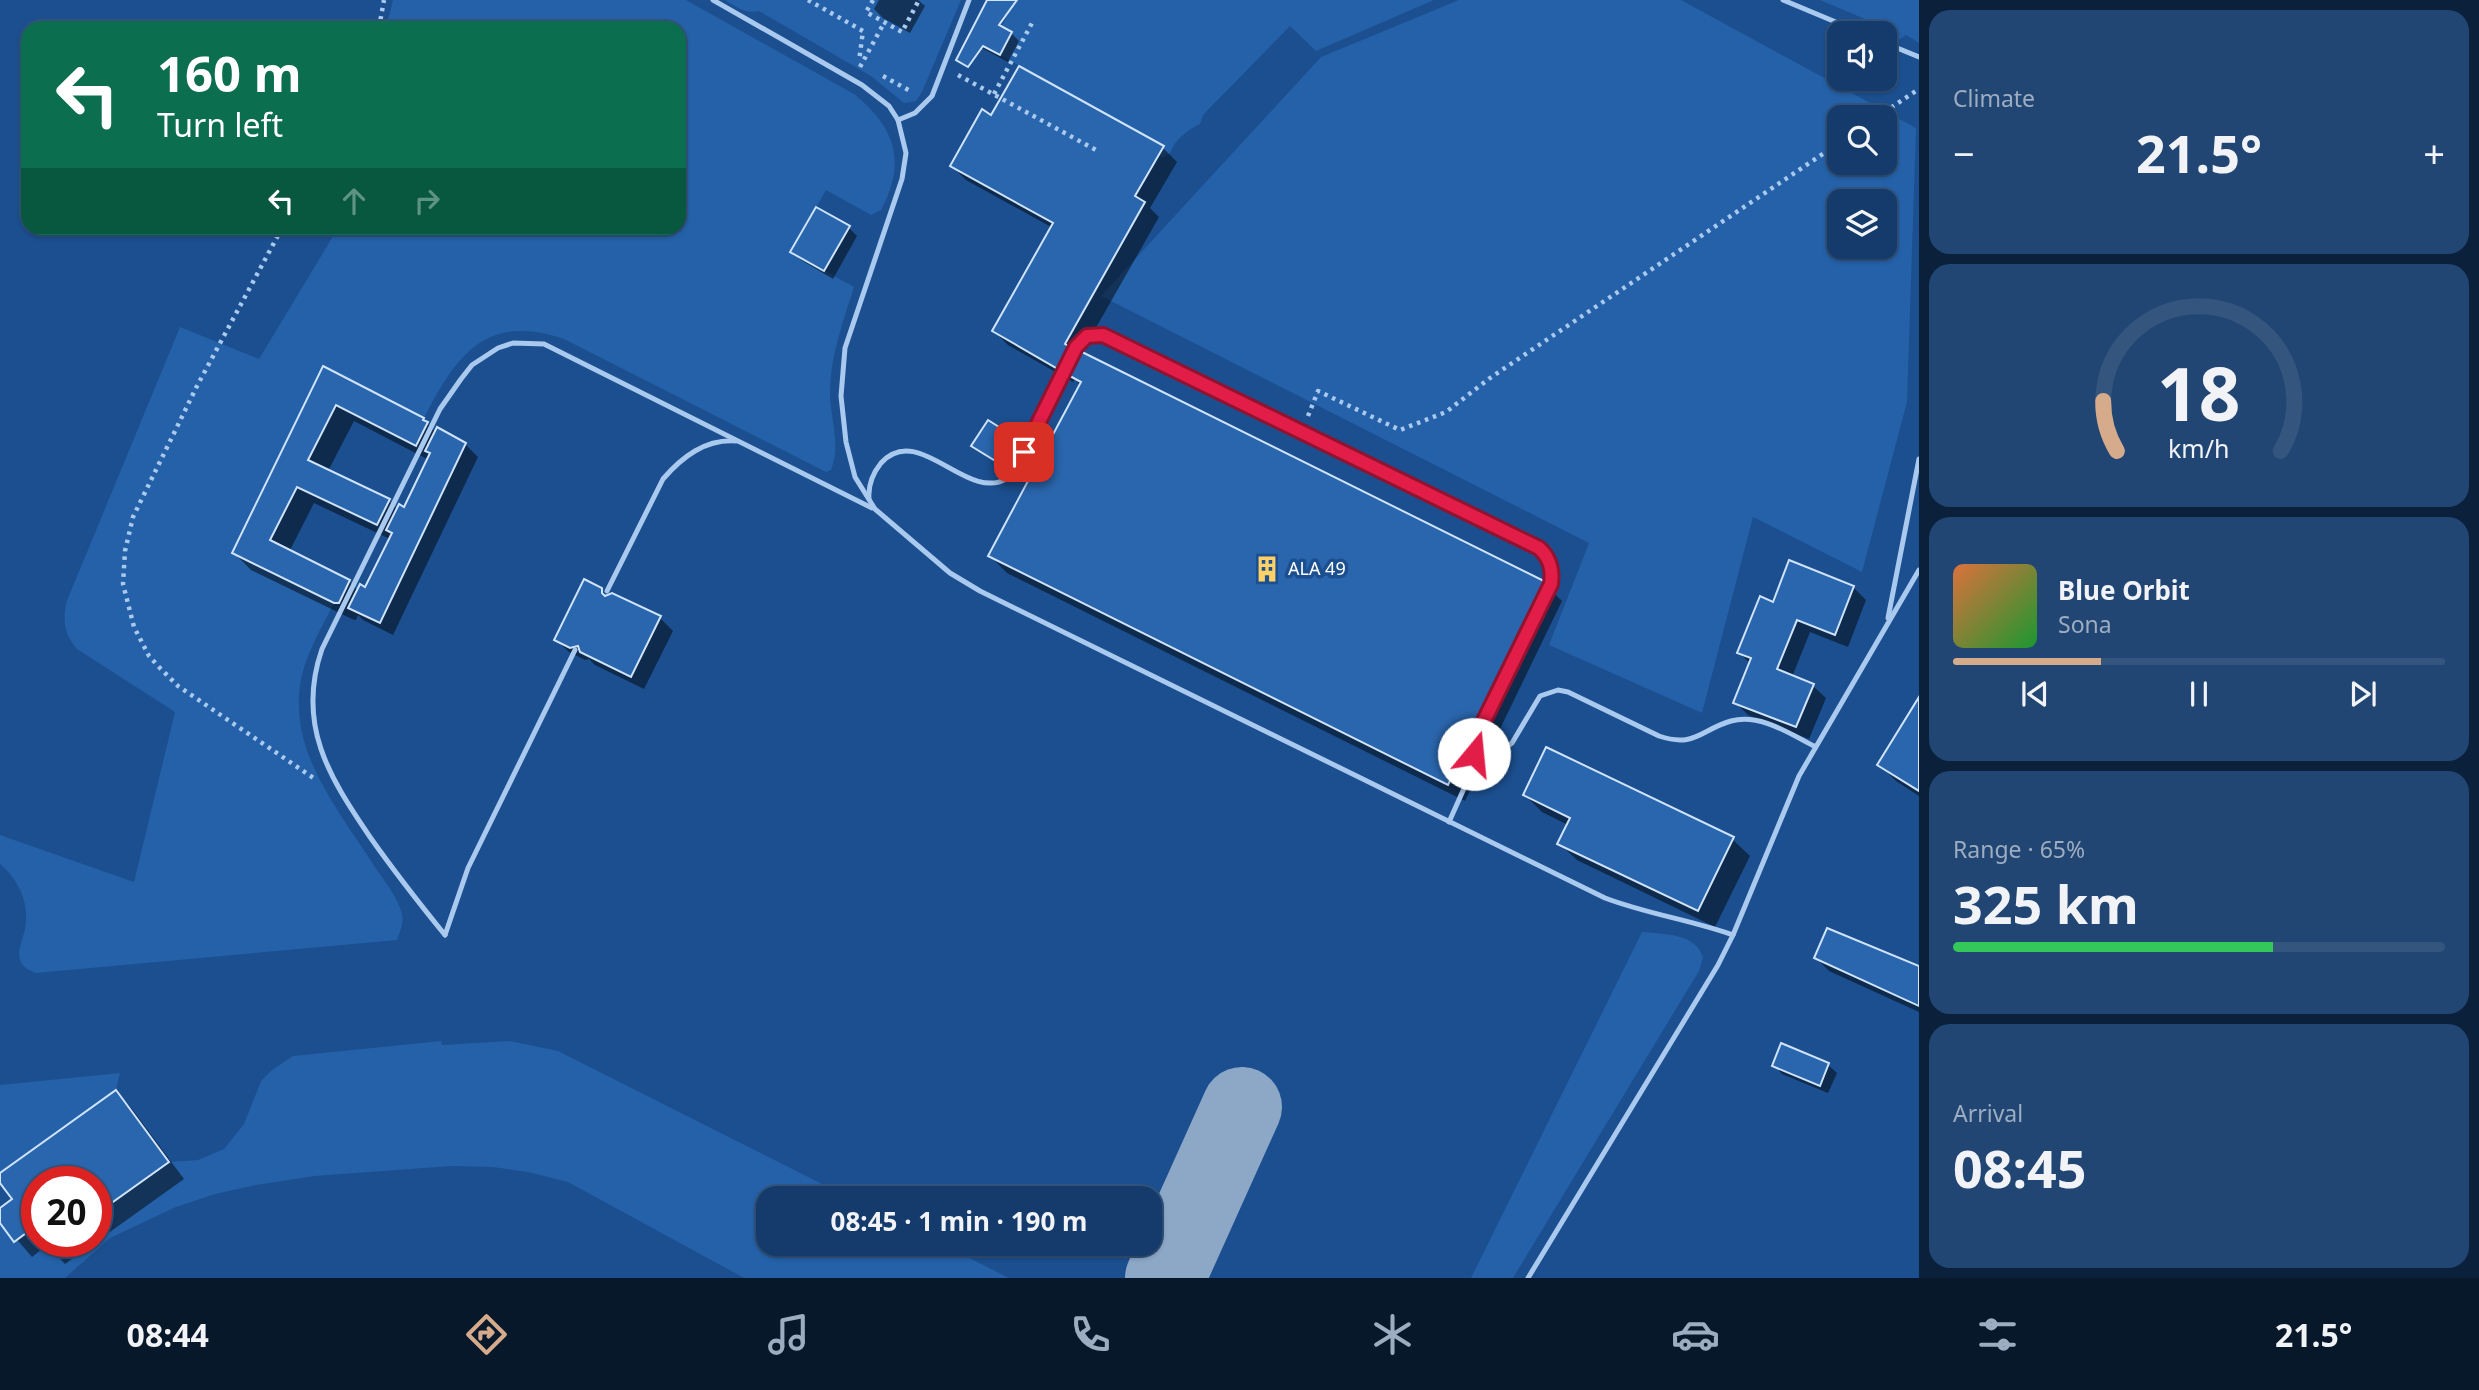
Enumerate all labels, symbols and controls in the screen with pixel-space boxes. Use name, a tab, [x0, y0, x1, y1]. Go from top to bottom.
map controls	[1827, 21, 1897, 259]
button: sound	[1827, 21, 1897, 91]
text: 160 m	[157, 40, 302, 106]
icon: left	[42, 49, 133, 140]
text: Climate	[1953, 82, 2035, 114]
text: Turn left	[157, 103, 283, 146]
button: search	[1827, 105, 1897, 175]
text: 21.5°	[2136, 117, 2262, 188]
text: −	[1953, 127, 1975, 179]
text: +	[2423, 127, 2445, 179]
icon: left	[262, 182, 300, 220]
icon: ahead	[335, 182, 373, 220]
icon: right	[408, 182, 446, 220]
button: layers	[1827, 189, 1897, 259]
text: 18	[2157, 344, 2241, 443]
pin	[994, 422, 1054, 482]
text: km/h	[2168, 431, 2230, 465]
icon: arrive	[1005, 433, 1043, 471]
building icon: ALA 49	[1252, 554, 1282, 584]
place label: ALA 49	[1288, 556, 1346, 580]
text: Blue Orbit	[2058, 572, 2190, 608]
text: Sona	[2058, 608, 2112, 640]
icon: previous	[2016, 675, 2054, 713]
icon: pause	[2180, 675, 2218, 713]
icon: next	[2344, 675, 2382, 713]
position arrow	[1437, 717, 1511, 791]
text: Range · 65%	[1953, 833, 2085, 865]
text: 325 km	[1953, 868, 2139, 939]
text: Arrival	[1953, 1097, 2023, 1129]
text: 08:45	[1953, 1132, 2087, 1203]
speed limit sign: 20	[21, 1166, 112, 1257]
text: 08:45 · 1 min · 190 m	[831, 1203, 1087, 1239]
icon: directions	[462, 1310, 511, 1359]
icon: music	[764, 1310, 813, 1359]
icon: phone	[1066, 1310, 1115, 1359]
icon: climate	[1368, 1310, 1417, 1359]
icon: car	[1671, 1310, 1720, 1359]
icon: filters	[1973, 1310, 2022, 1359]
text: 08:44	[127, 1313, 209, 1356]
text: 21.5°	[2275, 1313, 2352, 1356]

